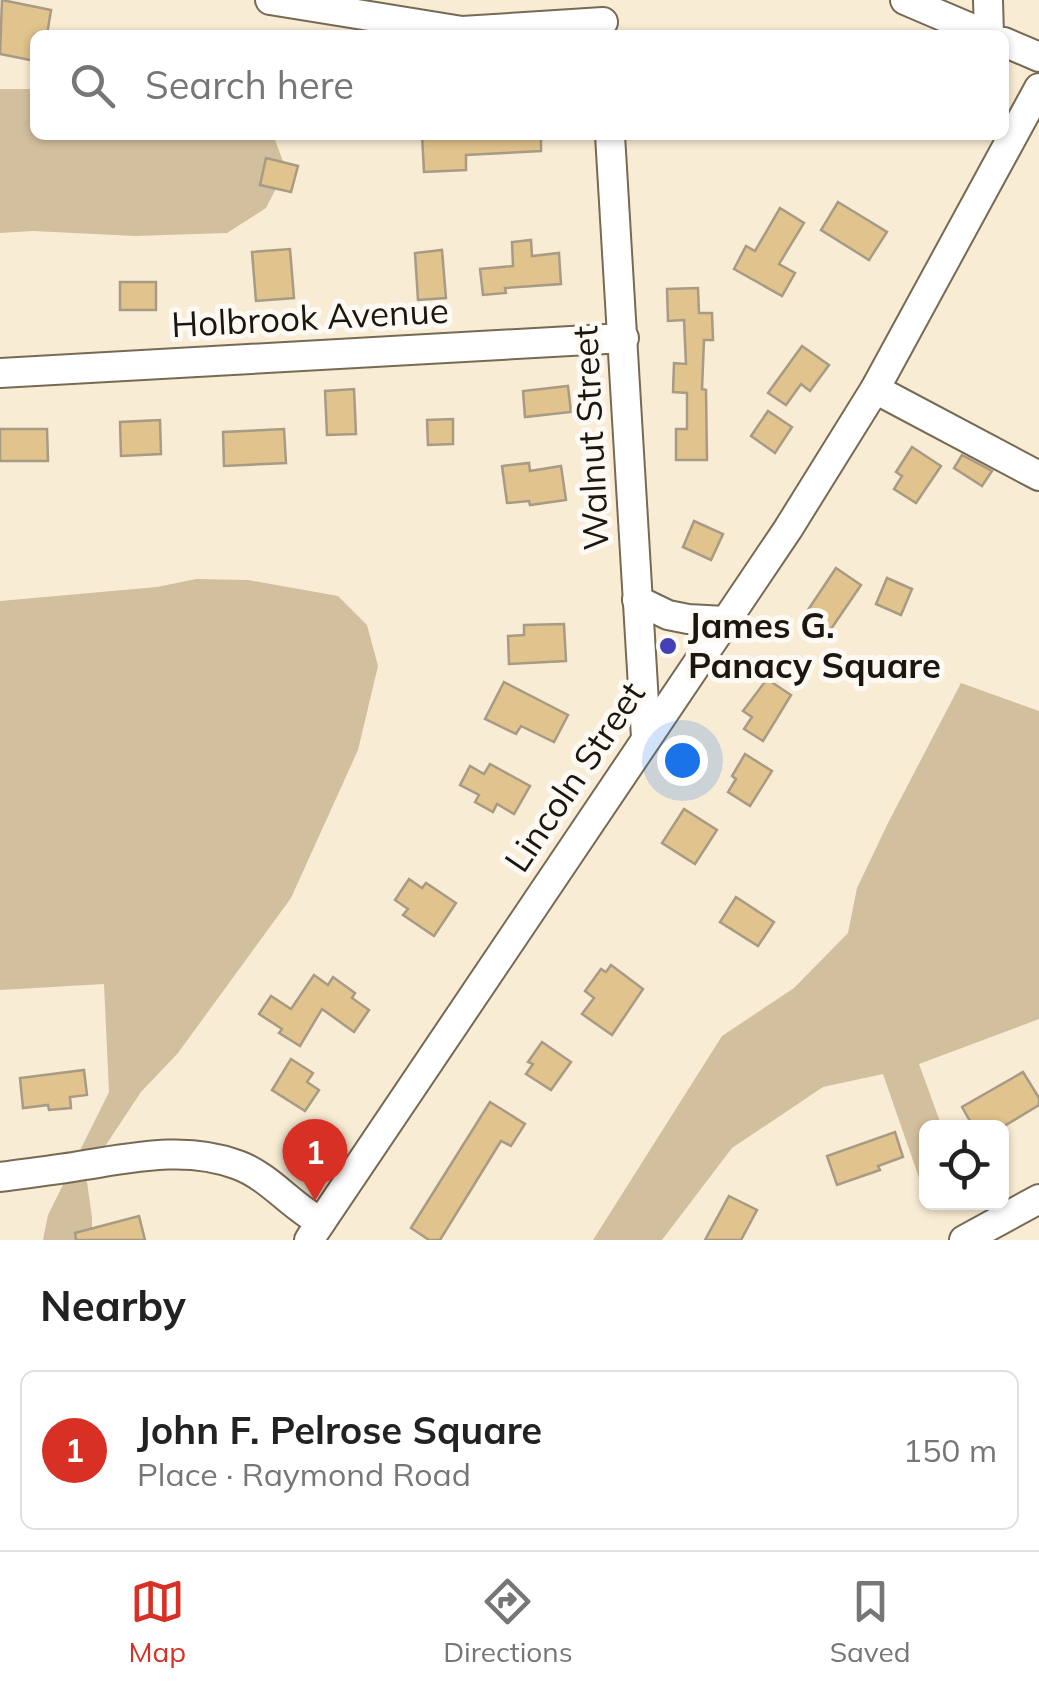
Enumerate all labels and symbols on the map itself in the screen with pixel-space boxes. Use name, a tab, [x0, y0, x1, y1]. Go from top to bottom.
street label: Holbrook Avenue	[170, 288, 450, 346]
street label: Walnut Street	[562, 324, 618, 552]
place label: James G. Panacy Square	[688, 603, 941, 687]
marker: James G. Panacy Square	[657, 635, 679, 657]
street label: Lincoln Street	[495, 673, 654, 880]
your location	[657, 735, 708, 786]
pin: 1	[282, 1118, 348, 1201]

